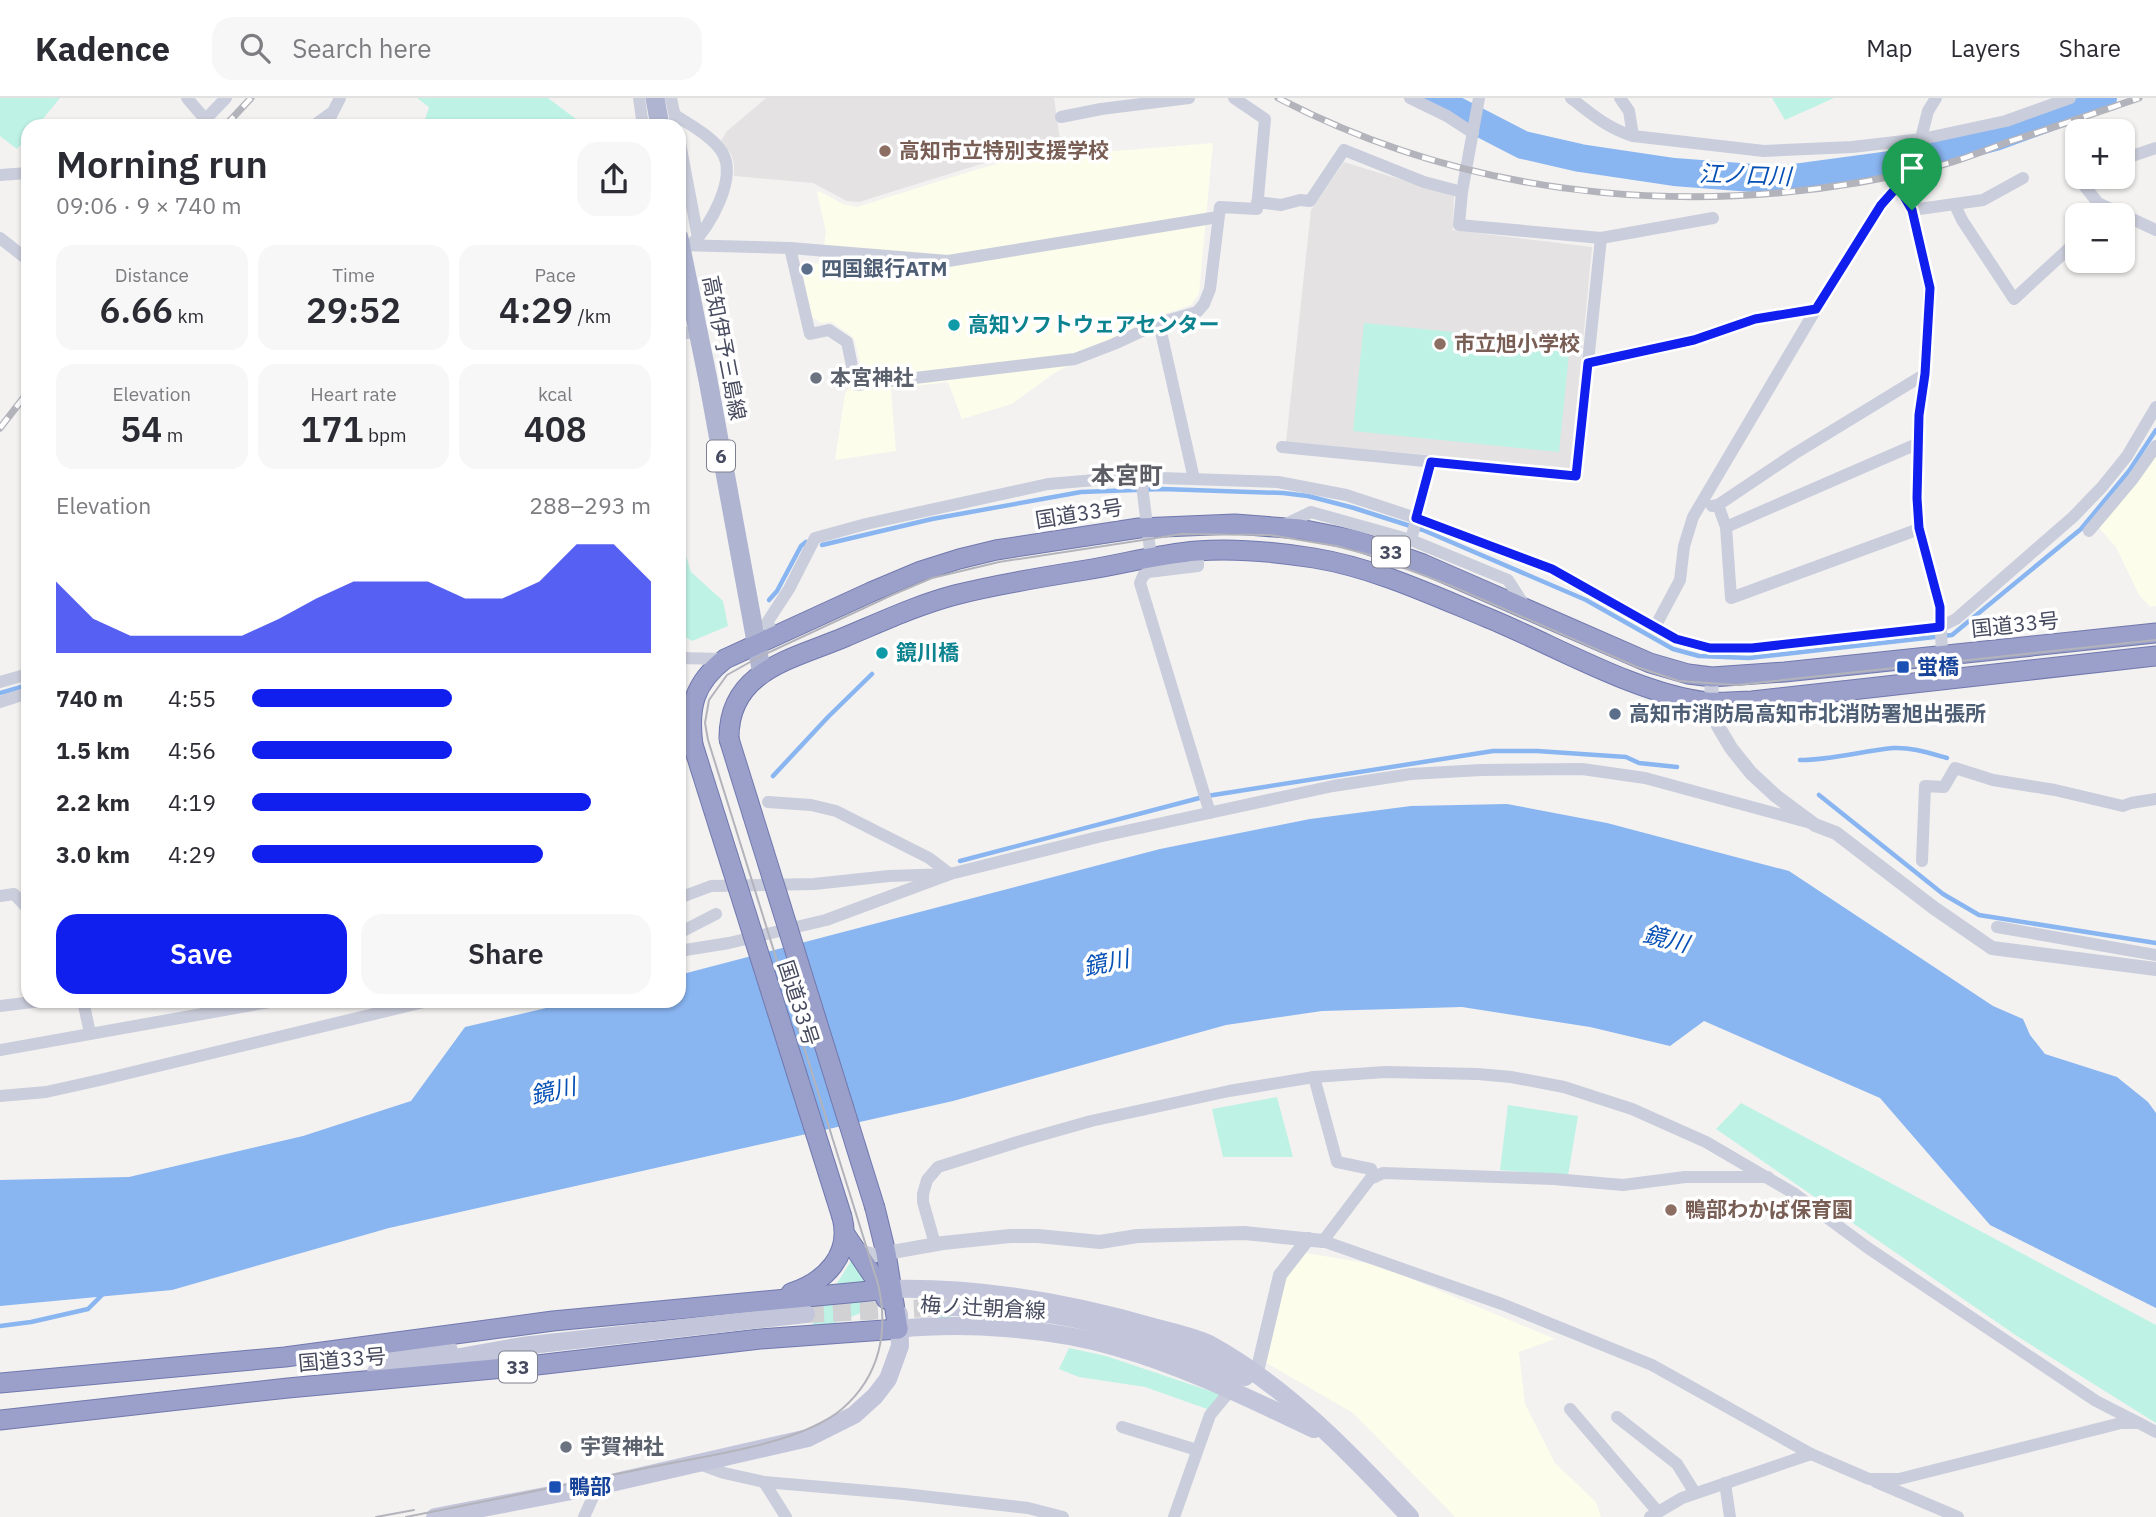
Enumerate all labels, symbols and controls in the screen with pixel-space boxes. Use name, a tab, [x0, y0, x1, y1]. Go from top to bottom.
search box	[212, 17, 702, 80]
text: Kadence	[35, 27, 170, 70]
icon: search	[236, 29, 274, 67]
text: Search here	[292, 31, 432, 65]
text: Map	[1866, 32, 1913, 64]
text: Layers	[1951, 32, 2021, 64]
text: Share	[2059, 32, 2121, 64]
map controls	[2065, 119, 2135, 273]
button: +	[2065, 119, 2135, 189]
place label: 高知市立特別支援学校	[899, 136, 1109, 164]
pin	[1882, 138, 1942, 210]
text: Morning run	[56, 139, 268, 188]
button: share	[577, 142, 651, 216]
marker: 高知市立特別支援学校	[877, 143, 893, 159]
icon: arrive	[1893, 149, 1931, 187]
water label: 江ノ口川	[1699, 157, 1795, 191]
text: 09:06 · 9 × 740 m	[56, 190, 242, 220]
button: −	[2065, 203, 2135, 273]
place label: 四国銀行ATM	[821, 254, 947, 282]
marker: 四国銀行ATM	[799, 261, 815, 277]
text: Distance	[115, 263, 189, 287]
text: Time	[332, 263, 375, 287]
text: Pace	[534, 263, 576, 287]
street label: 高知伊予三島線	[697, 273, 753, 423]
text: 6.66	[100, 287, 173, 333]
text: 29:52	[306, 287, 401, 333]
text: 4:29	[499, 287, 573, 333]
text: km	[173, 304, 204, 328]
text: /km	[573, 304, 611, 328]
place label: 高知ソフトウェアセンター	[968, 310, 1220, 338]
marker: 高知ソフトウェアセンター	[946, 317, 962, 333]
place label: 市立旭小学校	[1454, 329, 1580, 357]
marker: 市立旭小学校	[1432, 336, 1448, 352]
place label: 本宮神社	[830, 363, 914, 391]
marker: 本宮神社	[808, 370, 824, 386]
text: Elevation	[112, 382, 191, 406]
text: Heart rate	[310, 382, 397, 406]
text: kcal	[538, 382, 572, 406]
text: 54	[120, 406, 162, 452]
text: 171	[300, 406, 363, 452]
text: 408	[524, 406, 587, 452]
text: m	[162, 423, 183, 447]
text: bpm	[363, 423, 407, 447]
road number: 6	[707, 440, 735, 472]
district label: 本宮町	[1091, 459, 1163, 491]
text: Elevation	[56, 490, 151, 520]
text: 288–293 m	[529, 490, 651, 520]
street label: 国道33号	[1033, 492, 1125, 534]
road number: 33	[1372, 536, 1410, 568]
street label: 国道33号	[1970, 605, 2060, 643]
place label: 鏡川橋	[896, 638, 959, 666]
marker: 鏡川橋	[874, 645, 890, 661]
place label: 蛍橋	[1917, 652, 1959, 680]
marker: 蛍橋	[1895, 659, 1911, 675]
text: 740 m	[56, 683, 123, 713]
text: 4:55	[168, 683, 216, 713]
place label: 高知市消防局高知市北消防署旭出張所	[1629, 699, 1986, 727]
marker: 高知市消防局高知市北消防署旭出張所	[1607, 706, 1623, 722]
text: 1.5 km	[56, 735, 130, 765]
text: 4:56	[168, 735, 216, 765]
text: 2.2 km	[56, 787, 130, 817]
text: 4:19	[168, 787, 216, 817]
text: 3.0 km	[56, 839, 130, 869]
text: 4:29	[168, 839, 216, 869]
button: Save	[56, 914, 347, 994]
button: Share	[361, 914, 651, 994]
water label: 鏡川	[1640, 918, 1695, 959]
water label: 鏡川	[1080, 942, 1134, 981]
street label: 国道33号	[772, 956, 826, 1049]
water label: 鏡川	[527, 1070, 581, 1110]
place label: 鴨部わかば保育園	[1685, 1195, 1853, 1223]
marker: 鴨部わかば保育園	[1663, 1202, 1679, 1218]
street label: 梅ノ辻朝倉線	[919, 1290, 1047, 1324]
street label: 国道33号	[297, 1341, 387, 1377]
road number: 33	[499, 1352, 537, 1382]
place label: 宇賀神社	[580, 1432, 664, 1460]
marker: 宇賀神社	[558, 1439, 574, 1455]
place label: 鴨部	[569, 1472, 611, 1500]
marker: 鴨部	[547, 1479, 563, 1495]

